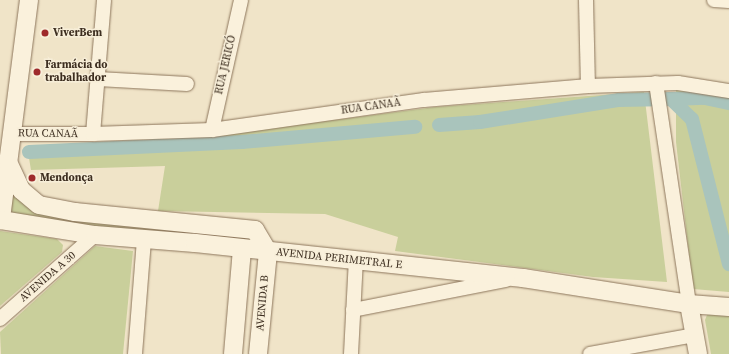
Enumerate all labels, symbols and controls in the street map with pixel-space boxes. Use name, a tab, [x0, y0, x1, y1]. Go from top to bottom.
place label: ViverBem	[53, 26, 102, 40]
marker: ViverBem	[40, 28, 50, 38]
street label: RUA JERICÓ	[213, 34, 239, 96]
place label: Farmácia do trabalhador	[45, 59, 108, 85]
marker: Farmácia do trabalhador	[32, 67, 42, 77]
street label: RUA CANAÃ	[340, 96, 402, 118]
street label: RUA CANAÃ	[18, 127, 78, 141]
place label: Mendonça	[40, 171, 93, 185]
marker: Mendonça	[27, 173, 37, 183]
street label: AVENIDA PERIMETRAL E	[275, 246, 403, 272]
street label: AVENIDA A 30	[17, 249, 79, 305]
street label: AVENIDA B	[254, 275, 272, 331]

